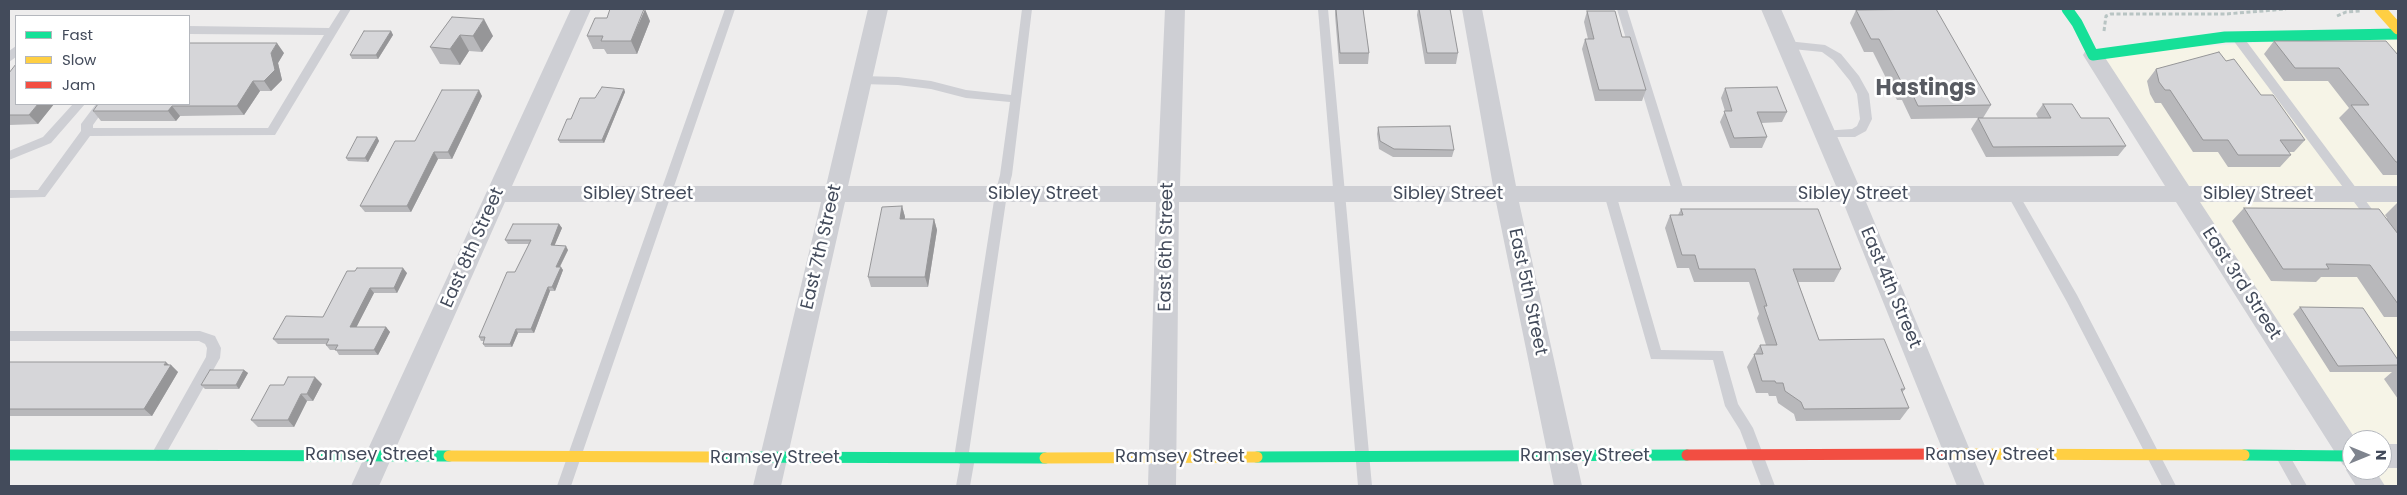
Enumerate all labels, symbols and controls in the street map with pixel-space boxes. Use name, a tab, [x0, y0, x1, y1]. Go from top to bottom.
legend	[15, 15, 190, 105]
text: Fast	[62, 24, 93, 45]
text: Slow	[62, 49, 96, 70]
text: Jam	[62, 74, 96, 95]
district label: Hastings	[1876, 76, 1976, 102]
street label: East 7th Street	[797, 182, 847, 312]
street label: East 6th Street	[1155, 182, 1179, 312]
street label: Sibley Street	[583, 183, 693, 205]
street label: Sibley Street	[988, 183, 1098, 205]
street label: Sibley Street	[1393, 183, 1503, 205]
street label: Sibley Street	[1798, 183, 1908, 205]
street label: Sibley Street	[2203, 183, 2313, 205]
street label: East 8th Street	[437, 185, 509, 311]
street label: East 4th Street	[1855, 224, 1925, 352]
street label: East 3rd Street	[2197, 224, 2285, 344]
street label: East 5th Street	[1503, 227, 1551, 357]
north arrow	[2342, 430, 2392, 480]
street label: Ramsey Street	[305, 444, 435, 466]
street label: Ramsey Street	[1925, 444, 2055, 466]
street label: Ramsey Street	[1520, 445, 1650, 467]
street label: Ramsey Street	[1115, 446, 1245, 468]
street label: Ramsey Street	[710, 447, 840, 469]
text: N	[2371, 450, 2391, 460]

